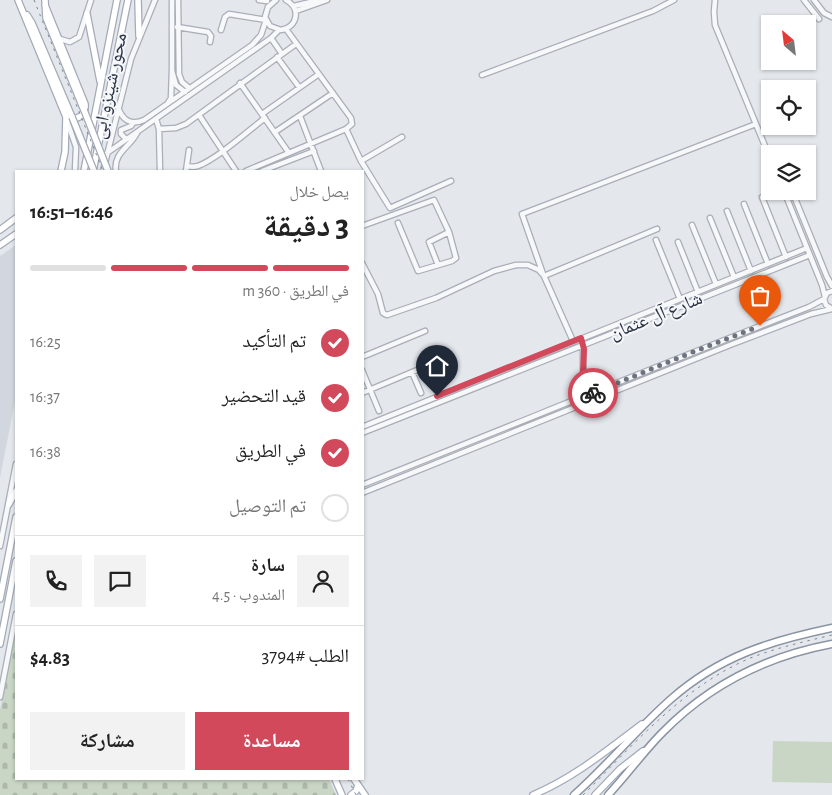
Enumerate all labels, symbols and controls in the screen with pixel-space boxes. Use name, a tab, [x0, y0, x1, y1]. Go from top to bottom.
north arrow	[761, 15, 816, 70]
map controls	[761, 15, 816, 200]
street label: محور شينزو ابى	[89, 31, 132, 141]
button: locate	[761, 80, 816, 135]
button: layers	[761, 145, 816, 200]
text: يصل خلال	[290, 184, 349, 200]
text: 16:46–16:51	[30, 203, 113, 222]
text: 3 دقيقة	[263, 210, 349, 242]
pin	[739, 275, 781, 326]
icon: bag	[746, 282, 774, 310]
text: في الطريق · 360 m	[242, 283, 349, 299]
street label: شارع آل عثمان	[607, 288, 706, 344]
icon: check	[321, 329, 349, 357]
text: تم التأكيد	[242, 332, 306, 351]
text: 16:25	[30, 334, 61, 350]
pin	[416, 345, 458, 396]
icon: home	[423, 352, 451, 380]
courier	[568, 368, 618, 418]
icon: bike	[579, 379, 607, 407]
icon: check	[321, 384, 349, 412]
text: قيد التحضير	[222, 387, 306, 406]
text: 16:37	[30, 389, 60, 405]
icon: check	[321, 439, 349, 467]
text: في الطريق	[235, 442, 306, 461]
text: 16:38	[30, 444, 61, 460]
text: تم التوصيل	[229, 497, 306, 516]
button: phone	[30, 555, 82, 607]
button: chat	[94, 555, 146, 607]
button: person	[297, 555, 349, 607]
text: سارة	[251, 556, 285, 575]
text: المندوب · 4.5	[212, 587, 285, 603]
text: الطلب #3794	[262, 647, 349, 666]
text: $4.83	[30, 649, 70, 668]
button: مشاركة	[30, 712, 185, 770]
button: مساعدة	[195, 712, 349, 770]

